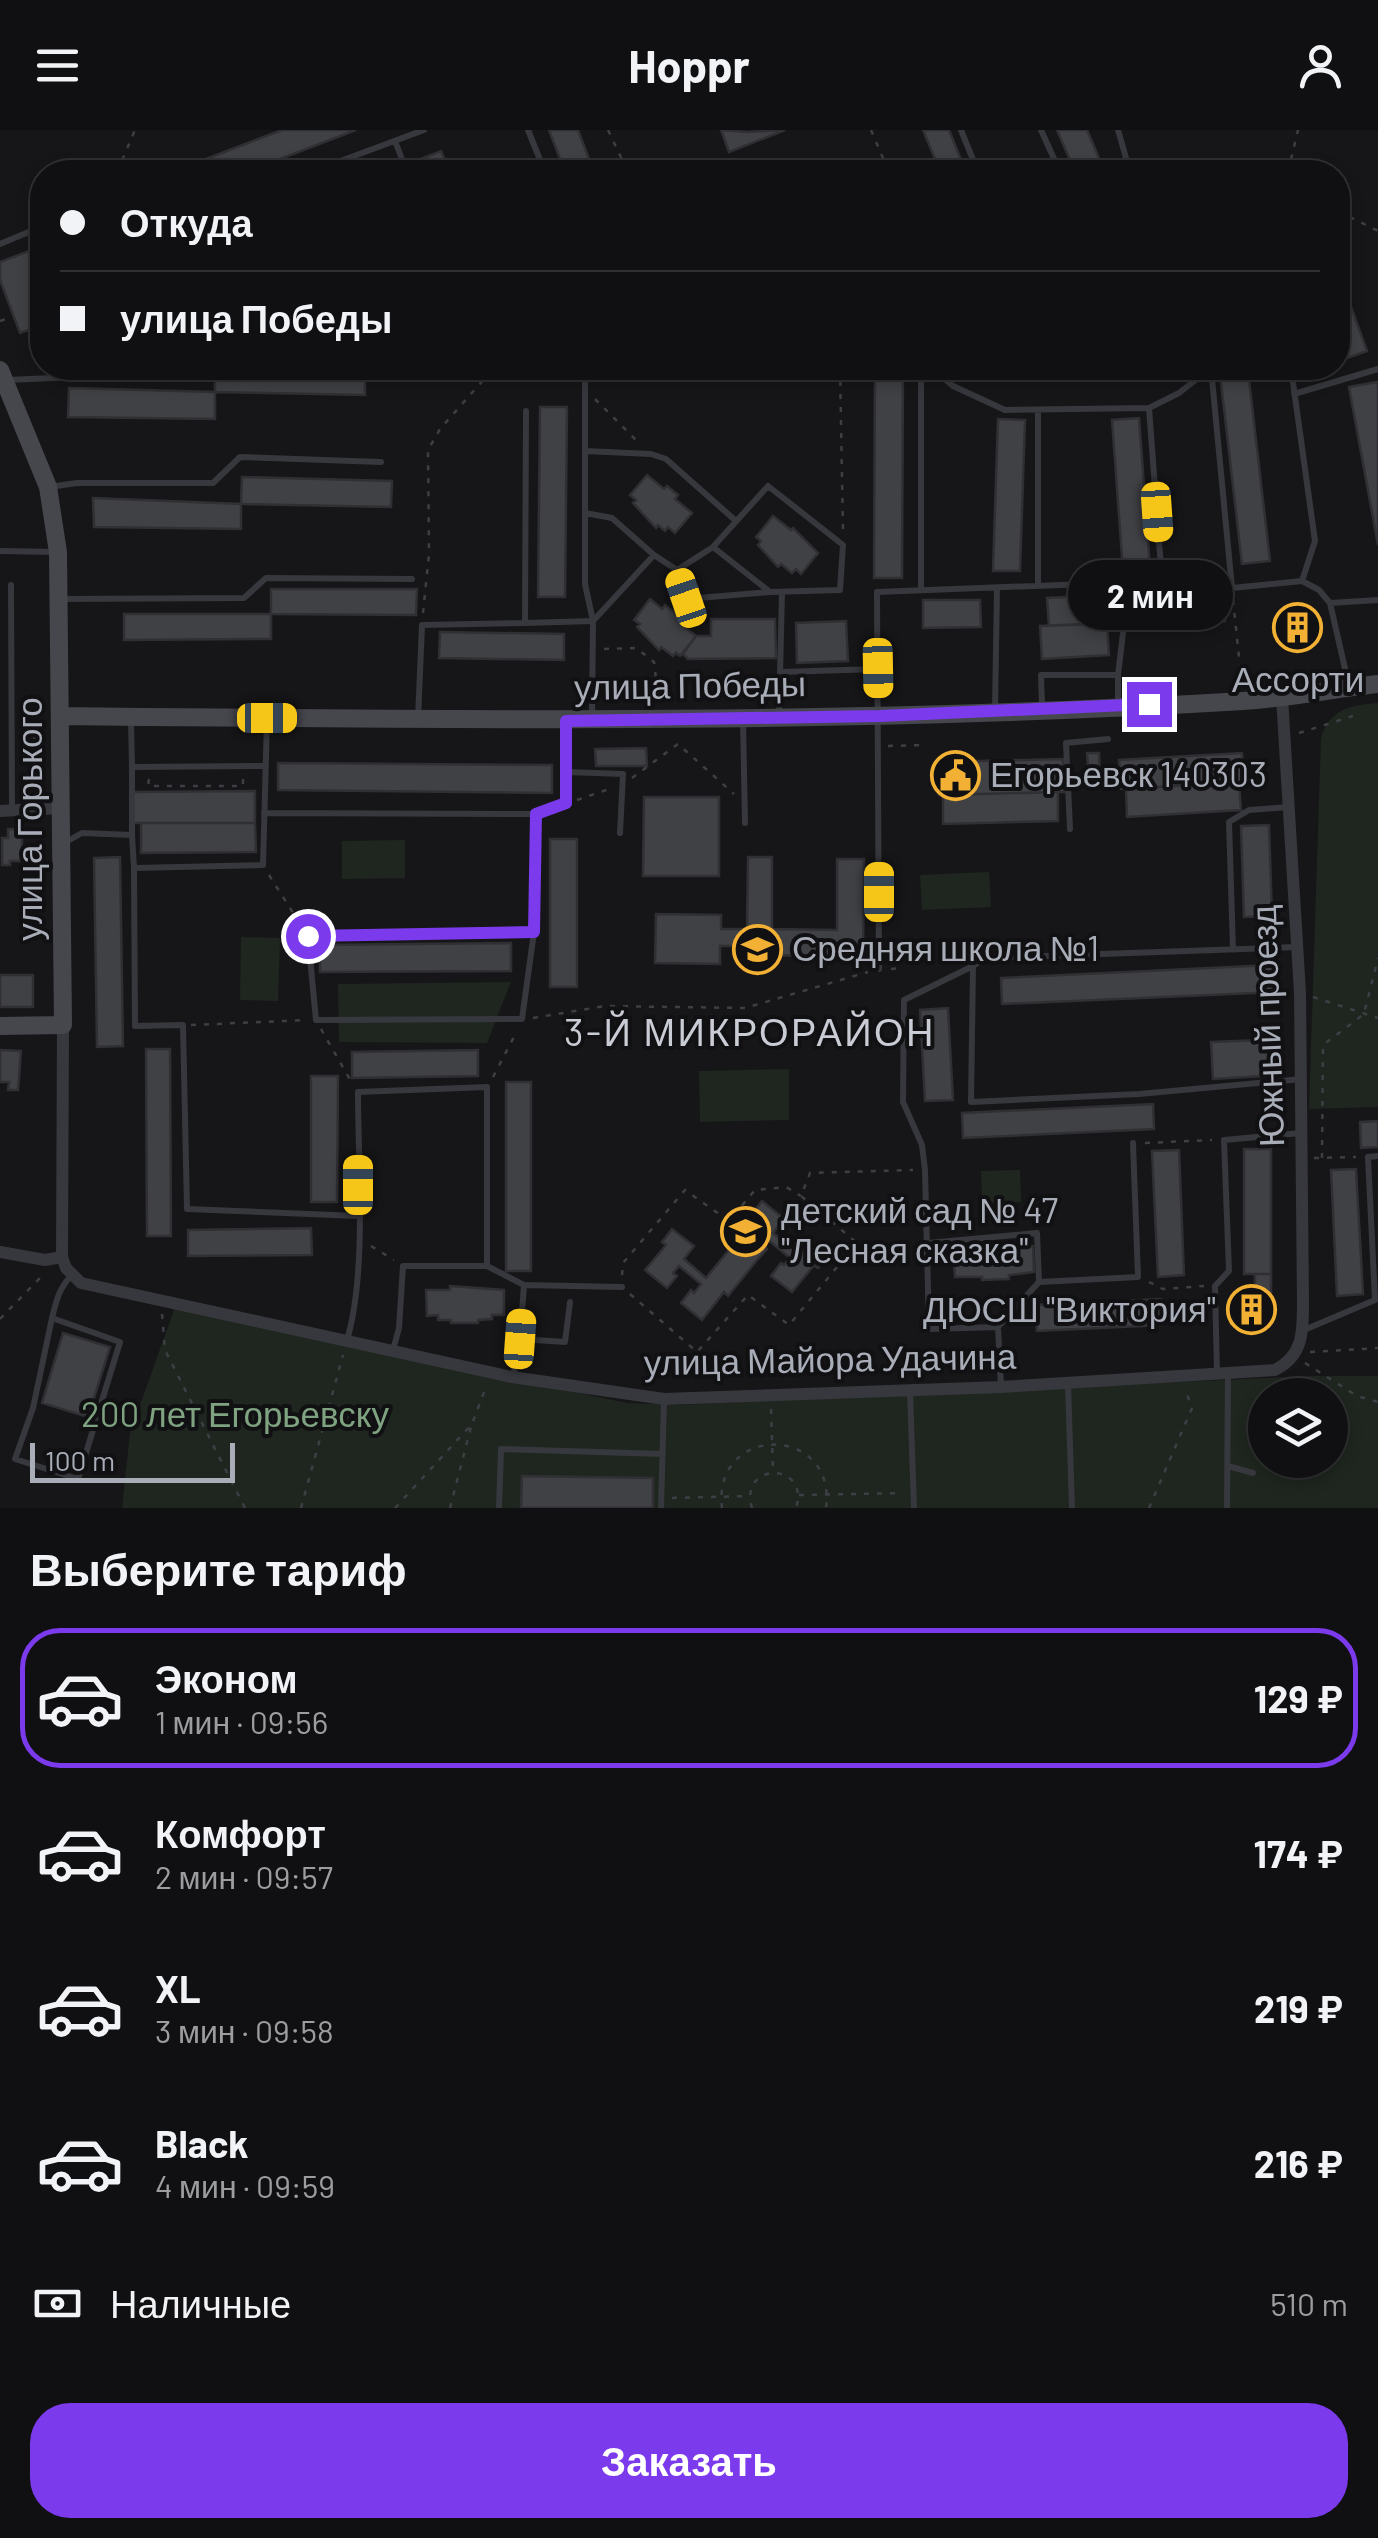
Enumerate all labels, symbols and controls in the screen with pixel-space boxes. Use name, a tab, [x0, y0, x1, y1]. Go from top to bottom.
icon: menu	[30, 38, 85, 93]
text: Hoppr	[628, 38, 750, 92]
icon: person	[1293, 38, 1348, 93]
text: Откуда	[120, 199, 253, 245]
text: улица Победы	[120, 295, 392, 341]
car	[1140, 481, 1174, 543]
callout: 2 мин	[1066, 559, 1232, 629]
car	[662, 565, 710, 631]
text: 2 мин	[1107, 576, 1194, 614]
building icon: Ассорти	[1272, 602, 1324, 654]
car	[862, 638, 894, 698]
place label: Ассорти	[1232, 657, 1364, 699]
street label: улица Победы	[574, 661, 806, 707]
route end	[1127, 682, 1172, 727]
street label: улица Горького	[7, 697, 49, 941]
car	[237, 703, 297, 733]
public building icon: Егорьевск 140303	[929, 749, 981, 801]
place label: Егорьевск 140303	[990, 752, 1267, 794]
car	[864, 862, 894, 922]
street label: Южный проезд	[1241, 904, 1291, 1148]
route start	[286, 914, 331, 959]
school or university icon: Средняя школа №1	[731, 923, 783, 975]
place label: Средняя школа №1	[792, 926, 1099, 968]
district label: 3-Й МИКРОРАЙОН	[564, 1008, 936, 1054]
car	[343, 1155, 373, 1215]
place label: детский сад № 47 "Лесная сказка"	[781, 1188, 1058, 1270]
school or university icon: детский сад № 47 "Лесная сказка"	[720, 1205, 772, 1257]
building icon: ДЮСШ "Виктория"	[1225, 1284, 1277, 1336]
place label: ДЮСШ "Виктория"	[923, 1287, 1216, 1329]
car	[503, 1308, 537, 1370]
street label: улица Майора Удачина	[643, 1334, 1017, 1382]
map controls	[1248, 1378, 1348, 1478]
button: layers	[1248, 1378, 1348, 1478]
park label: 200 лет Егорьевску	[81, 1392, 389, 1434]
scale bar	[30, 1438, 235, 1482]
text: 100 m	[45, 1443, 115, 1477]
text: Выберите тариф	[30, 1541, 407, 1595]
icon: car	[35, 1653, 125, 1743]
text: Эконом	[155, 1655, 298, 1701]
text: 129 ₽	[1254, 1675, 1343, 1721]
text: 1 мин · 09:56	[155, 1702, 328, 1740]
icon: car	[35, 1808, 125, 1898]
text: Комфорт	[155, 1810, 326, 1856]
text: 174 ₽	[1253, 1830, 1343, 1876]
text: 2 мин · 09:57	[155, 1857, 333, 1895]
icon: car	[35, 1963, 125, 2053]
text: XL	[155, 1965, 201, 2011]
text: 219 ₽	[1254, 1985, 1343, 2031]
text: 3 мин · 09:58	[155, 2011, 334, 2049]
icon: car	[35, 2118, 125, 2208]
text: Black	[155, 2120, 249, 2166]
text: 216 ₽	[1254, 2140, 1343, 2186]
text: 4 мин · 09:59	[155, 2166, 335, 2204]
icon: cash	[30, 2276, 85, 2331]
text: Наличные	[110, 2280, 291, 2326]
text: 510 m	[1270, 2284, 1348, 2322]
button: Заказать	[30, 2403, 1348, 2518]

